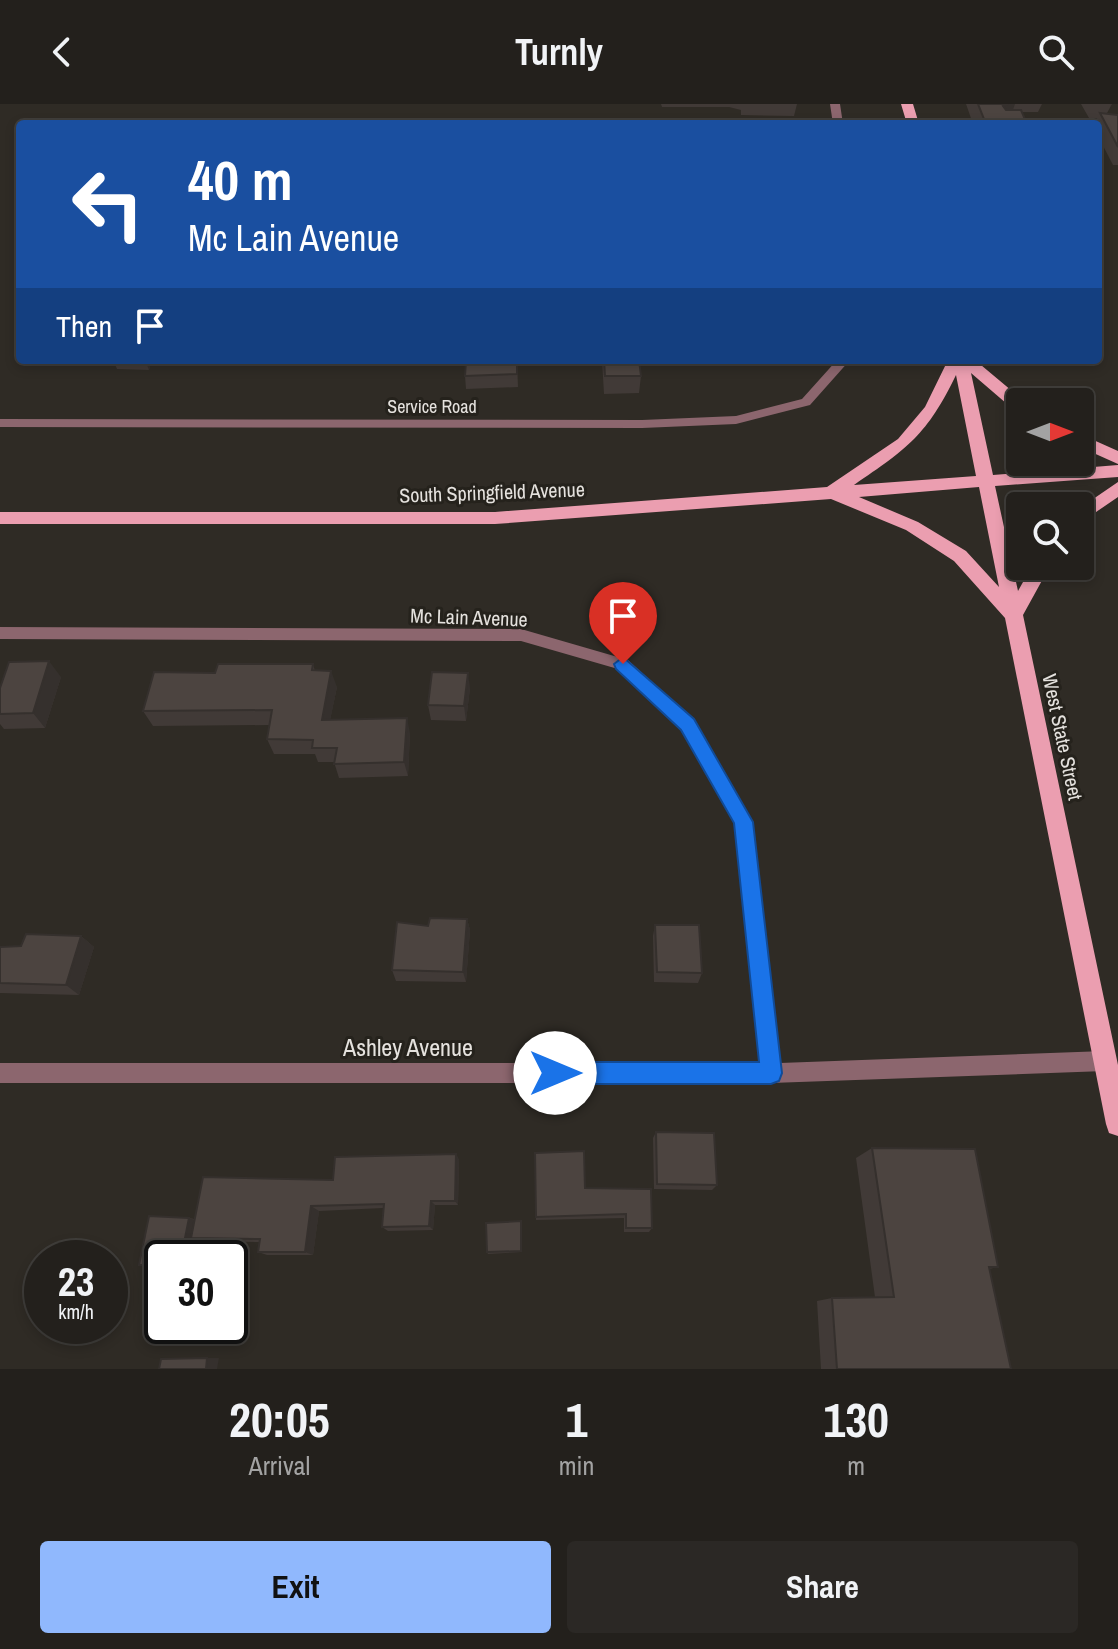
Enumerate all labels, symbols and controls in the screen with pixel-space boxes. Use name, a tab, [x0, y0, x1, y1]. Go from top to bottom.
text: Turnly	[515, 28, 603, 76]
icon: back	[40, 30, 84, 74]
icon: search	[1034, 30, 1078, 74]
text: 40 m	[188, 142, 293, 217]
icon: left	[56, 152, 160, 256]
text: Mc Lain Avenue	[188, 214, 399, 262]
icon: arrive	[128, 304, 172, 348]
text: Then	[56, 306, 112, 346]
north arrow	[1006, 388, 1094, 476]
map controls	[1006, 388, 1094, 580]
street label: Service Road	[387, 394, 477, 419]
street label: South Springfield Avenue	[399, 475, 585, 509]
button: search	[1006, 492, 1094, 580]
pin	[589, 582, 657, 664]
icon: arrive	[601, 594, 645, 638]
street label: Mc Lain Avenue	[410, 601, 528, 633]
street label: West State Street	[1036, 671, 1090, 803]
street label: Ashley Avenue	[342, 1031, 473, 1063]
position arrow	[513, 1031, 597, 1115]
speed limit sign: 30	[144, 1240, 248, 1344]
text: 23	[58, 1255, 94, 1308]
text: km/h	[58, 1298, 94, 1325]
text: 20:05	[229, 1387, 330, 1452]
text: 1	[566, 1387, 587, 1452]
text: 130	[823, 1387, 889, 1452]
text: Arrival	[249, 1448, 310, 1483]
text: min	[559, 1448, 594, 1483]
text: m	[847, 1448, 865, 1483]
button: Exit	[40, 1541, 551, 1633]
button: Share	[567, 1541, 1078, 1633]

